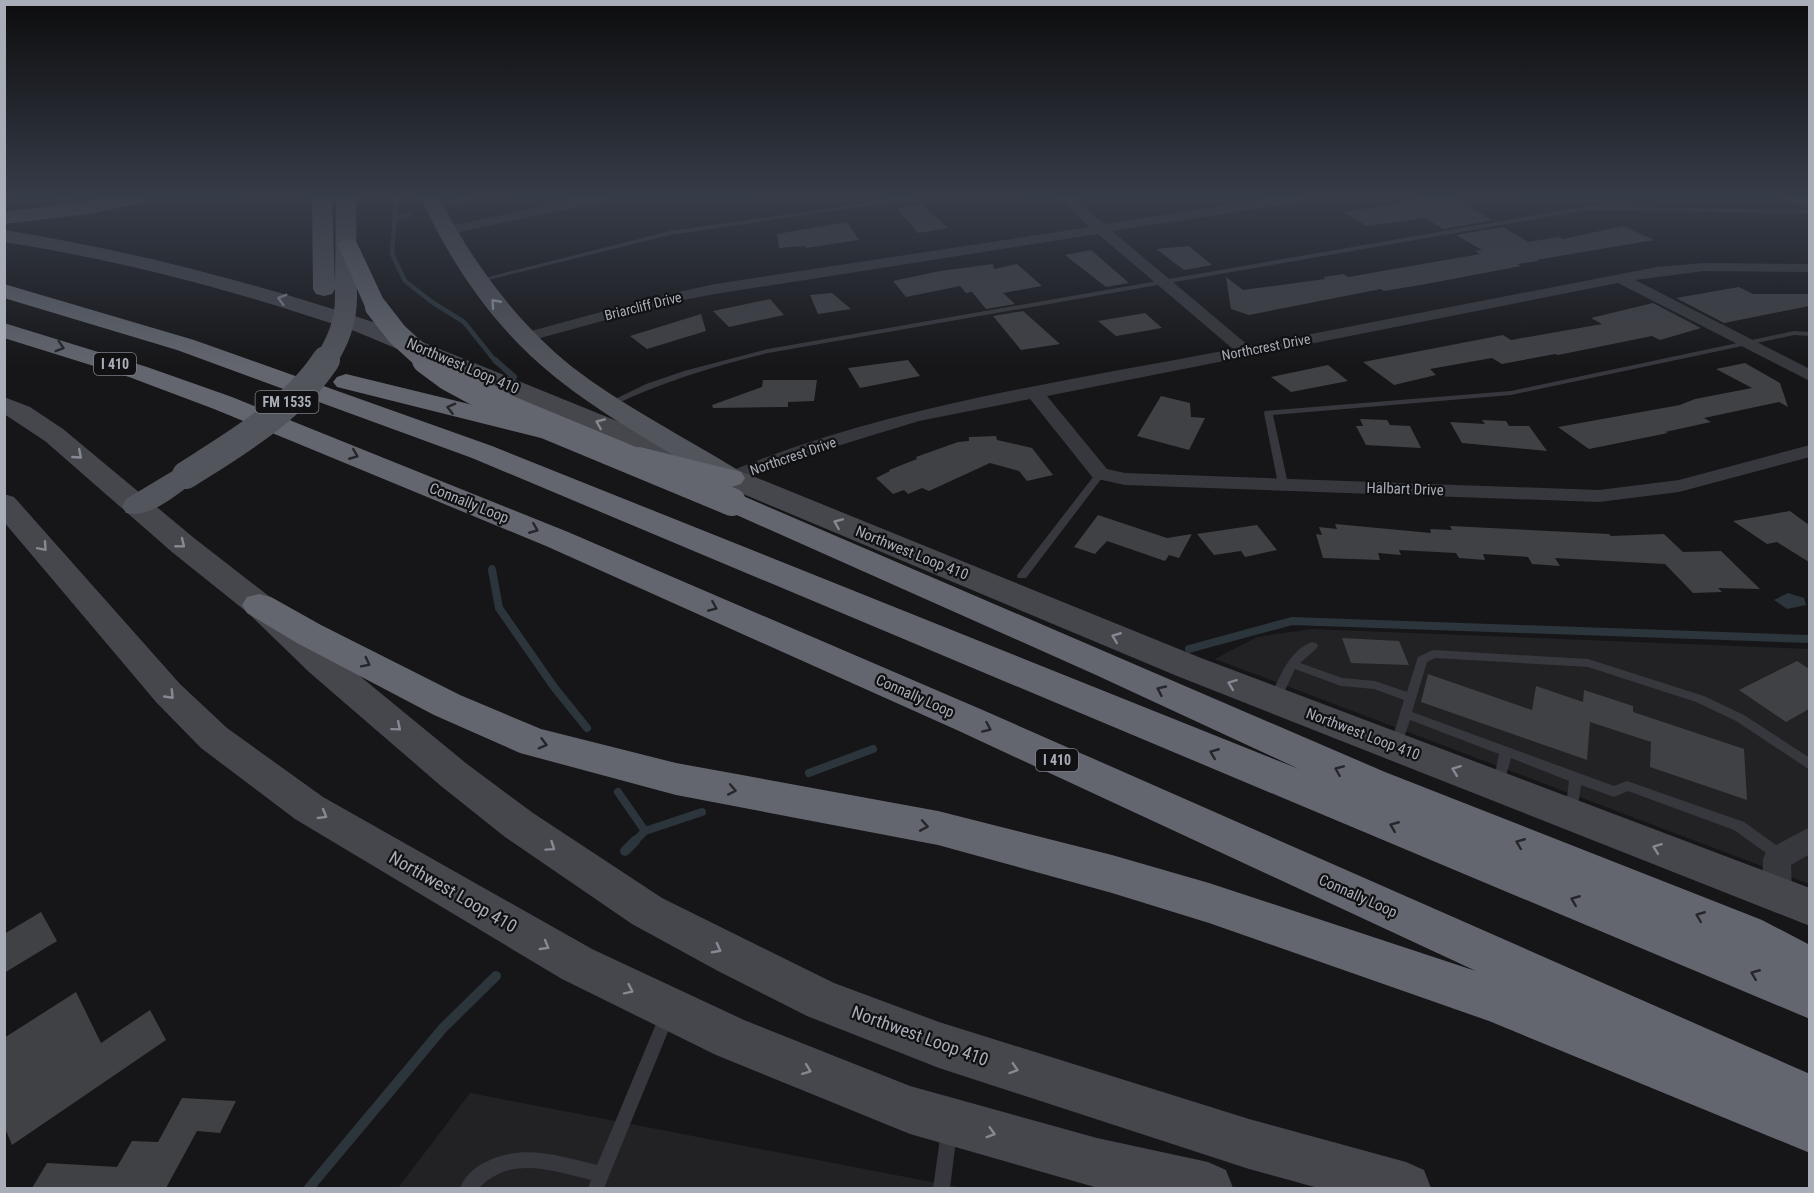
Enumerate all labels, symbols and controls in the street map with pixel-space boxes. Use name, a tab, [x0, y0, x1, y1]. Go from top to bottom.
street label: Briarcliff Drive	[603, 289, 684, 323]
one-way arrow	[277, 293, 287, 306]
one-way arrow	[491, 299, 502, 309]
street label: Northcrest Drive	[1220, 330, 1312, 363]
street label: Northwest Loop 410	[404, 334, 522, 398]
one-way arrow	[54, 340, 65, 353]
road number: I 410	[94, 353, 136, 375]
road number: FM 1535	[256, 391, 318, 413]
one-way arrow	[446, 402, 456, 415]
one-way arrow	[595, 418, 606, 430]
street label: Northcrest Drive	[748, 434, 839, 478]
one-way arrow	[71, 448, 82, 459]
one-way arrow	[348, 448, 359, 460]
street label: Connally Loop	[427, 479, 511, 527]
street label: Halbart Drive	[1366, 479, 1444, 499]
one-way arrow	[834, 518, 845, 530]
one-way arrow	[528, 522, 539, 534]
street label: Northwest Loop 410	[853, 522, 971, 584]
one-way arrow	[174, 536, 185, 547]
one-way arrow	[35, 540, 46, 551]
one-way arrow	[707, 600, 718, 612]
one-way arrow	[1111, 632, 1122, 644]
one-way arrow	[359, 656, 370, 667]
street label: Connally Loop	[873, 671, 957, 721]
one-way arrow	[1227, 678, 1238, 691]
one-way arrow	[1157, 686, 1168, 698]
one-way arrow	[163, 689, 174, 699]
street label: Northwest Loop 410	[1304, 704, 1422, 764]
one-way arrow	[390, 720, 401, 731]
one-way arrow	[981, 721, 992, 733]
one-way arrow	[537, 737, 548, 749]
one-way arrow	[1209, 748, 1220, 760]
road number: I 410	[1036, 749, 1078, 771]
one-way arrow	[1334, 765, 1345, 777]
one-way arrow	[1451, 765, 1462, 777]
one-way arrow	[727, 783, 737, 796]
one-way arrow	[317, 808, 327, 820]
one-way arrow	[918, 819, 928, 832]
one-way arrow	[1390, 821, 1401, 833]
one-way arrow	[1515, 838, 1525, 851]
one-way arrow	[545, 839, 555, 851]
one-way arrow	[1652, 842, 1663, 855]
street label: Northwest Loop 410	[386, 846, 521, 937]
street label: Connally Loop	[1316, 871, 1400, 921]
one-way arrow	[1570, 895, 1581, 907]
one-way arrow	[1696, 911, 1707, 923]
one-way arrow	[539, 938, 549, 950]
one-way arrow	[711, 942, 721, 953]
one-way arrow	[1751, 969, 1762, 981]
one-way arrow	[623, 982, 634, 994]
street label: Northwest Loop 410	[849, 1001, 992, 1070]
one-way arrow	[1008, 1062, 1019, 1074]
one-way arrow	[801, 1063, 811, 1076]
one-way arrow	[986, 1125, 996, 1138]

